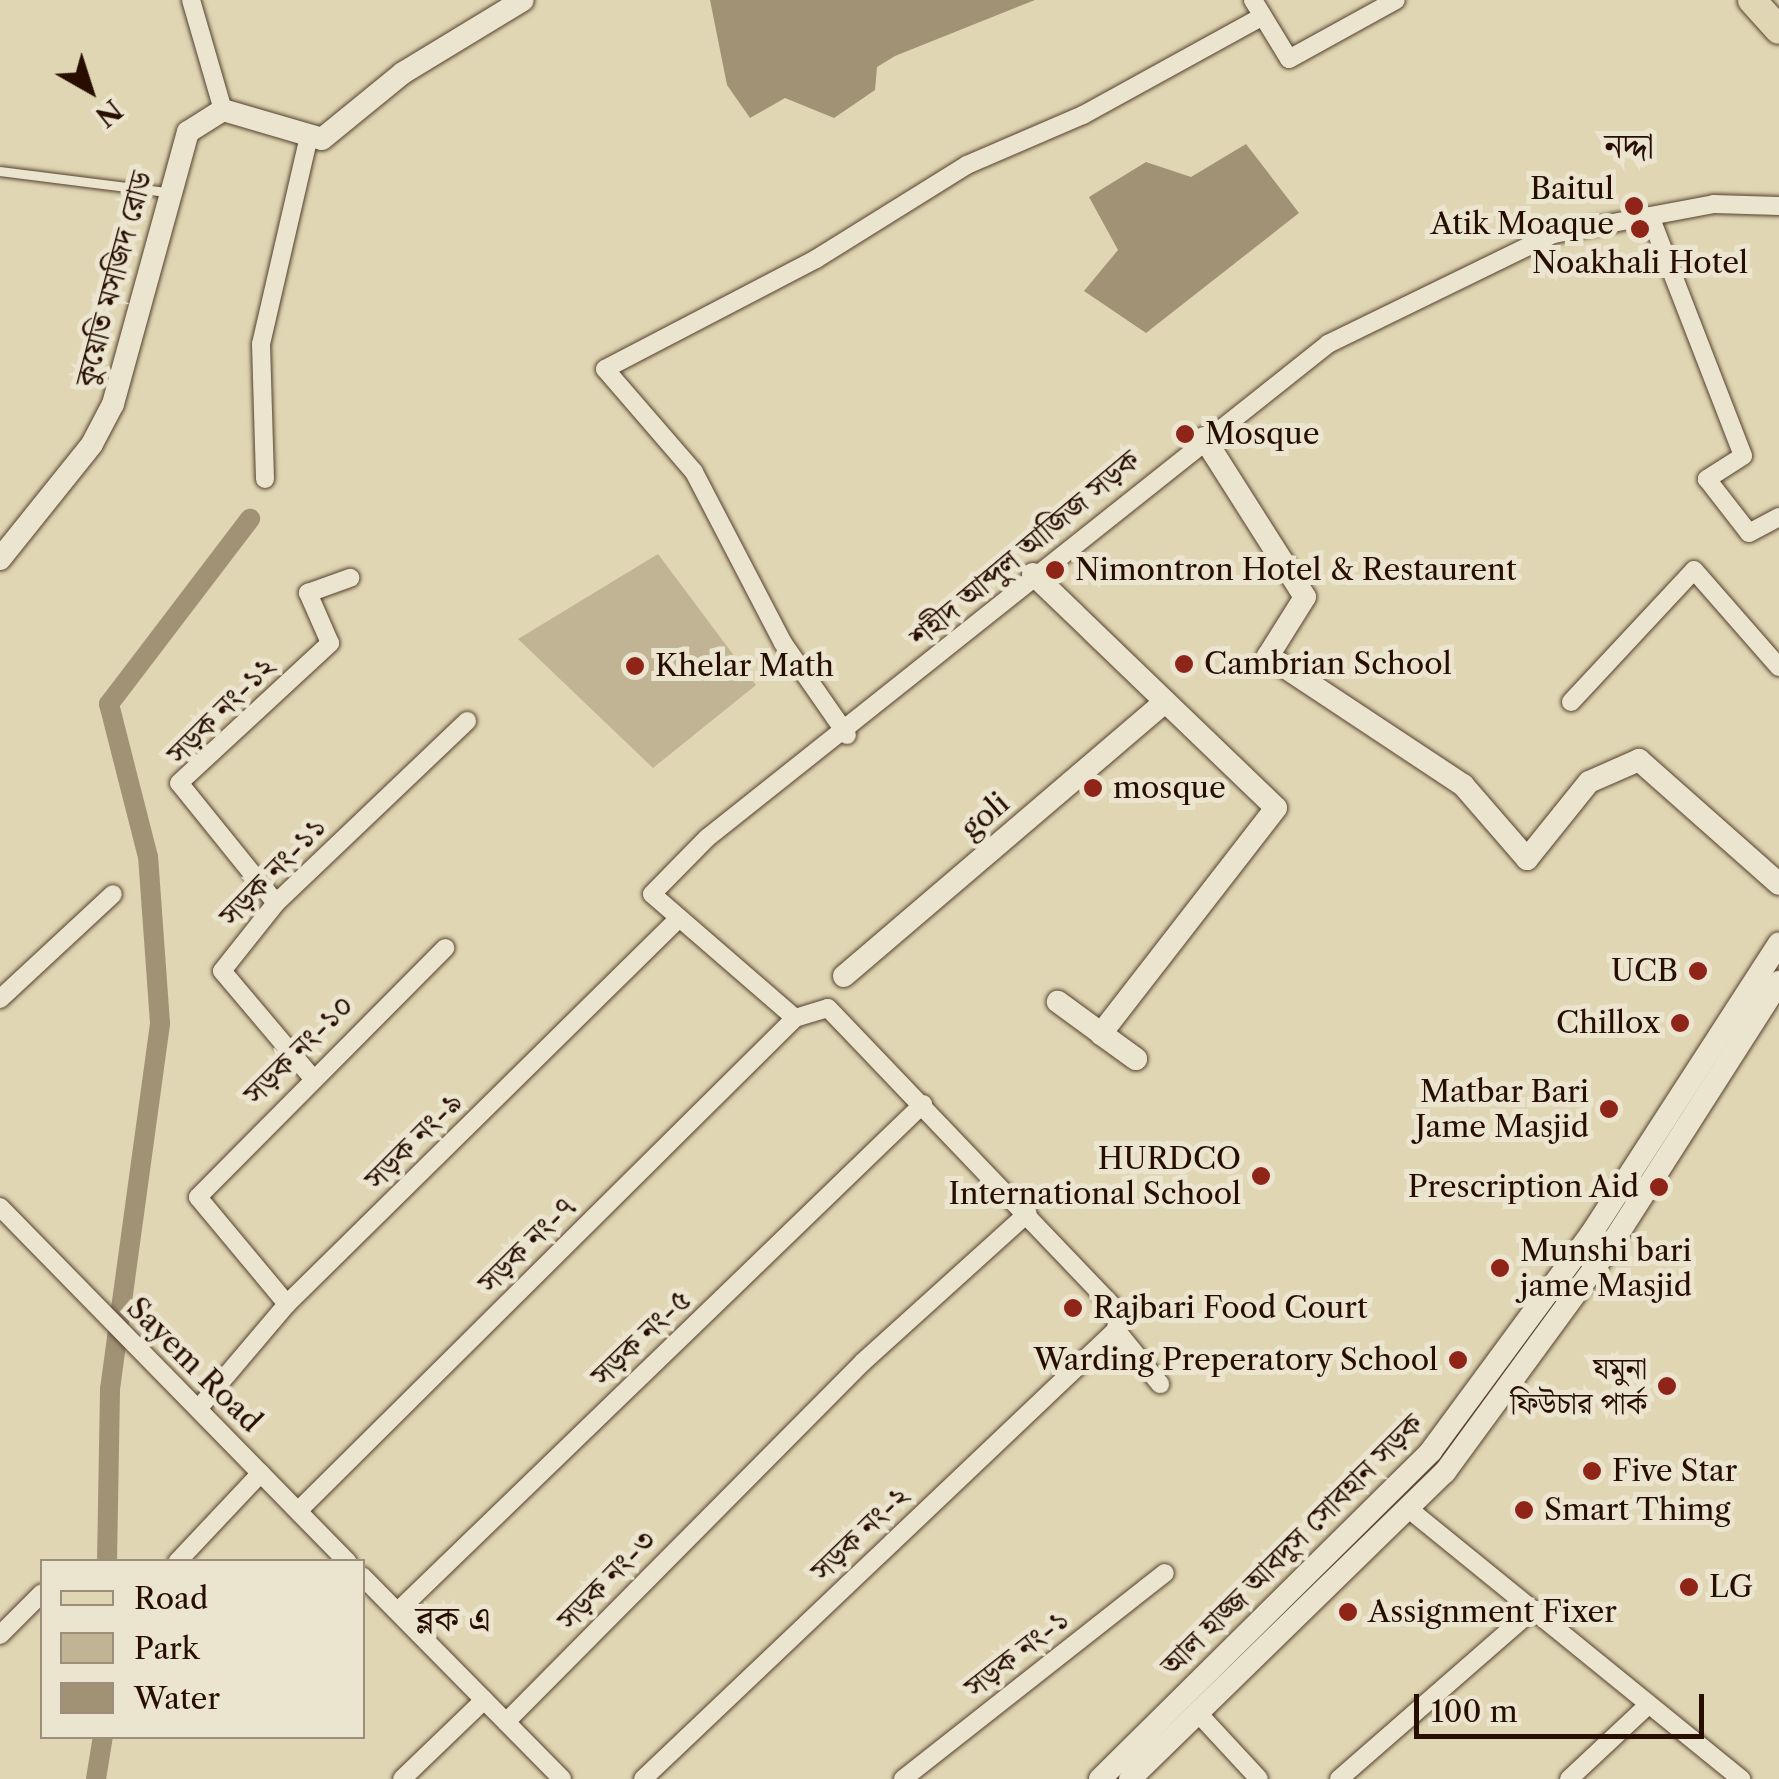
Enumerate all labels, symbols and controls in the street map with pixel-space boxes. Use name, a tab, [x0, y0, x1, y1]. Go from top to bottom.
north arrow	[40, 40, 140, 140]
text: N	[89, 92, 129, 134]
district label: নদ্দা	[1604, 125, 1654, 167]
street label: কুয়েতি মসজিদ রোড	[68, 167, 160, 391]
place label: Baitul Atik Moaque	[1430, 171, 1614, 242]
marker: Baitul Atik Moaque	[1623, 195, 1645, 217]
marker: Noakhali Hotel	[1629, 218, 1651, 240]
place label: Noakhali Hotel	[1532, 245, 1748, 281]
place label: Mosque	[1205, 416, 1319, 452]
marker: Mosque	[1174, 423, 1196, 445]
street label: শহীদ আব্দুল আজিজ সড়ক	[903, 443, 1147, 655]
place label: Nimontron Hotel & Restaurent	[1075, 552, 1516, 588]
marker: Nimontron Hotel & Restaurent	[1044, 559, 1066, 581]
place label: Cambrian School	[1204, 646, 1452, 682]
place label: Khelar Math	[655, 648, 835, 684]
street label: সড়ক নং-১২	[160, 650, 282, 772]
marker: Cambrian School	[1173, 653, 1195, 675]
marker: Khelar Math	[624, 655, 646, 677]
place label: mosque	[1113, 770, 1226, 806]
marker: mosque	[1082, 777, 1104, 799]
street label: goli	[954, 785, 1016, 847]
street label: সড়ক নং-১১	[212, 810, 334, 934]
place label: UCB	[1611, 953, 1678, 989]
marker: UCB	[1687, 960, 1709, 982]
street label: সড়ক নং-১০	[236, 987, 362, 1113]
place label: Chillox	[1556, 1005, 1660, 1041]
marker: Chillox	[1669, 1012, 1691, 1034]
place label: Matbar Bari Jame Masjid	[1415, 1074, 1589, 1144]
street label: সড়ক নং-৯	[357, 1084, 471, 1198]
marker: Matbar Bari Jame Masjid	[1598, 1098, 1620, 1120]
place label: HURDCO International School	[948, 1141, 1241, 1212]
marker: HURDCO International School	[1250, 1165, 1272, 1187]
place label: Prescription Aid	[1407, 1169, 1639, 1205]
marker: Prescription Aid	[1648, 1176, 1670, 1198]
street label: সড়ক নং-৭	[471, 1189, 583, 1301]
place label: Munshi bari jame Masjid	[1520, 1233, 1692, 1304]
marker: Munshi bari jame Masjid	[1489, 1257, 1511, 1279]
street label: সড়ক নং-৫	[584, 1282, 698, 1394]
street label: Sayem Road	[119, 1290, 269, 1440]
place label: Rajbari Food Court	[1093, 1290, 1367, 1326]
marker: Rajbari Food Court	[1062, 1297, 1084, 1319]
place label: Warding Preperatory School	[1033, 1342, 1438, 1378]
marker: Warding Preperatory School	[1447, 1349, 1469, 1371]
place label: যমুনা ফিউচার পার্ক	[1510, 1351, 1647, 1422]
marker: যমুনা ফিউচার পার্ক	[1656, 1375, 1678, 1397]
street label: আল হাজ্জ আবদুস সোবহান সড়ক	[1153, 1406, 1431, 1684]
place label: Five Star	[1612, 1453, 1737, 1489]
marker: Five Star	[1581, 1460, 1603, 1482]
street label: সড়ক নং-২	[804, 1479, 916, 1589]
place label: Smart Thimg	[1544, 1492, 1731, 1528]
marker: Smart Thimg	[1513, 1499, 1535, 1521]
street label: সড়ক নং-৩	[550, 1522, 664, 1638]
legend	[40, 1559, 365, 1739]
place label: LG	[1709, 1569, 1753, 1605]
marker: LG	[1678, 1576, 1700, 1598]
text: Road	[134, 1580, 208, 1617]
place label: Assignment Fixer	[1368, 1594, 1617, 1630]
district label: ব্লক এ	[415, 1598, 491, 1640]
marker: Assignment Fixer	[1337, 1601, 1359, 1623]
street label: সড়ক নং-১	[958, 1602, 1076, 1706]
text: Park	[134, 1630, 199, 1667]
scale bar	[1419, 1674, 1709, 1736]
text: Water	[134, 1680, 220, 1717]
text: 100 m	[1431, 1693, 1518, 1730]

